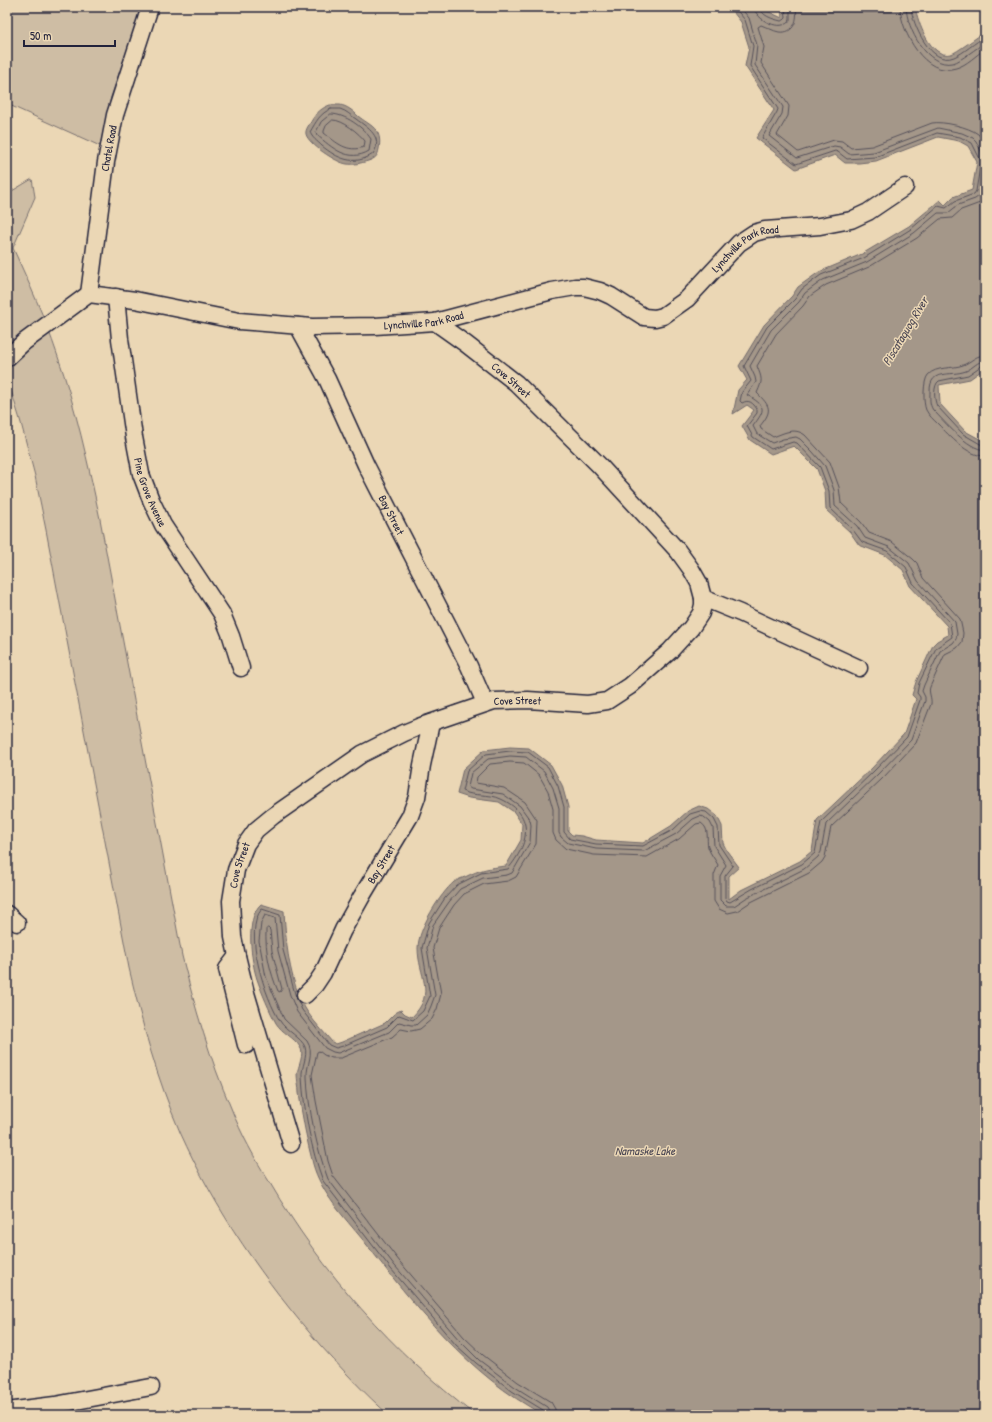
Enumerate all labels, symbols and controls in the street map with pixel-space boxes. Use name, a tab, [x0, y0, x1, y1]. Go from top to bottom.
scale bar	[24, 22, 115, 48]
text: 50 m	[30, 27, 51, 44]
street label: Chatel Road	[98, 123, 120, 172]
street label: Lynchville Park Road	[708, 222, 780, 275]
water label: Piscataquog River	[878, 292, 933, 368]
street label: Lynchville Park Road	[384, 308, 466, 332]
street label: Cove Street	[489, 359, 534, 401]
street label: Pine Grove Avenue	[131, 457, 170, 530]
street label: Bay Street	[376, 493, 408, 537]
street label: Cove Street	[493, 693, 542, 708]
street label: Cove Street	[226, 840, 253, 889]
street label: Bay Street	[364, 842, 398, 886]
water label: Namaske Lake	[615, 1142, 676, 1159]

